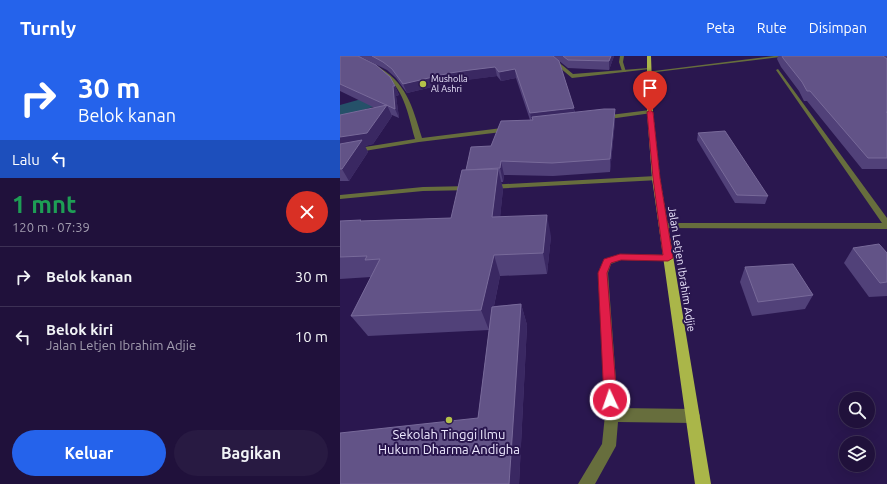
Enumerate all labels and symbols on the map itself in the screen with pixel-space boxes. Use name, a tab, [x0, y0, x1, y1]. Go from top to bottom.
pin	[633, 71, 667, 112]
place label: Musholla Al Ashri	[431, 74, 468, 94]
marker: Musholla Al Ashri	[418, 79, 428, 89]
street label: Jalan Letjen Ibrahim Adjie	[666, 205, 698, 333]
position arrow	[589, 379, 631, 421]
marker: Sekolah Tinggi Ilmu Hukum Dharma Andigha	[444, 415, 454, 425]
place label: Sekolah Tinggi Ilmu Hukum Dharma Andigha	[378, 427, 520, 456]

